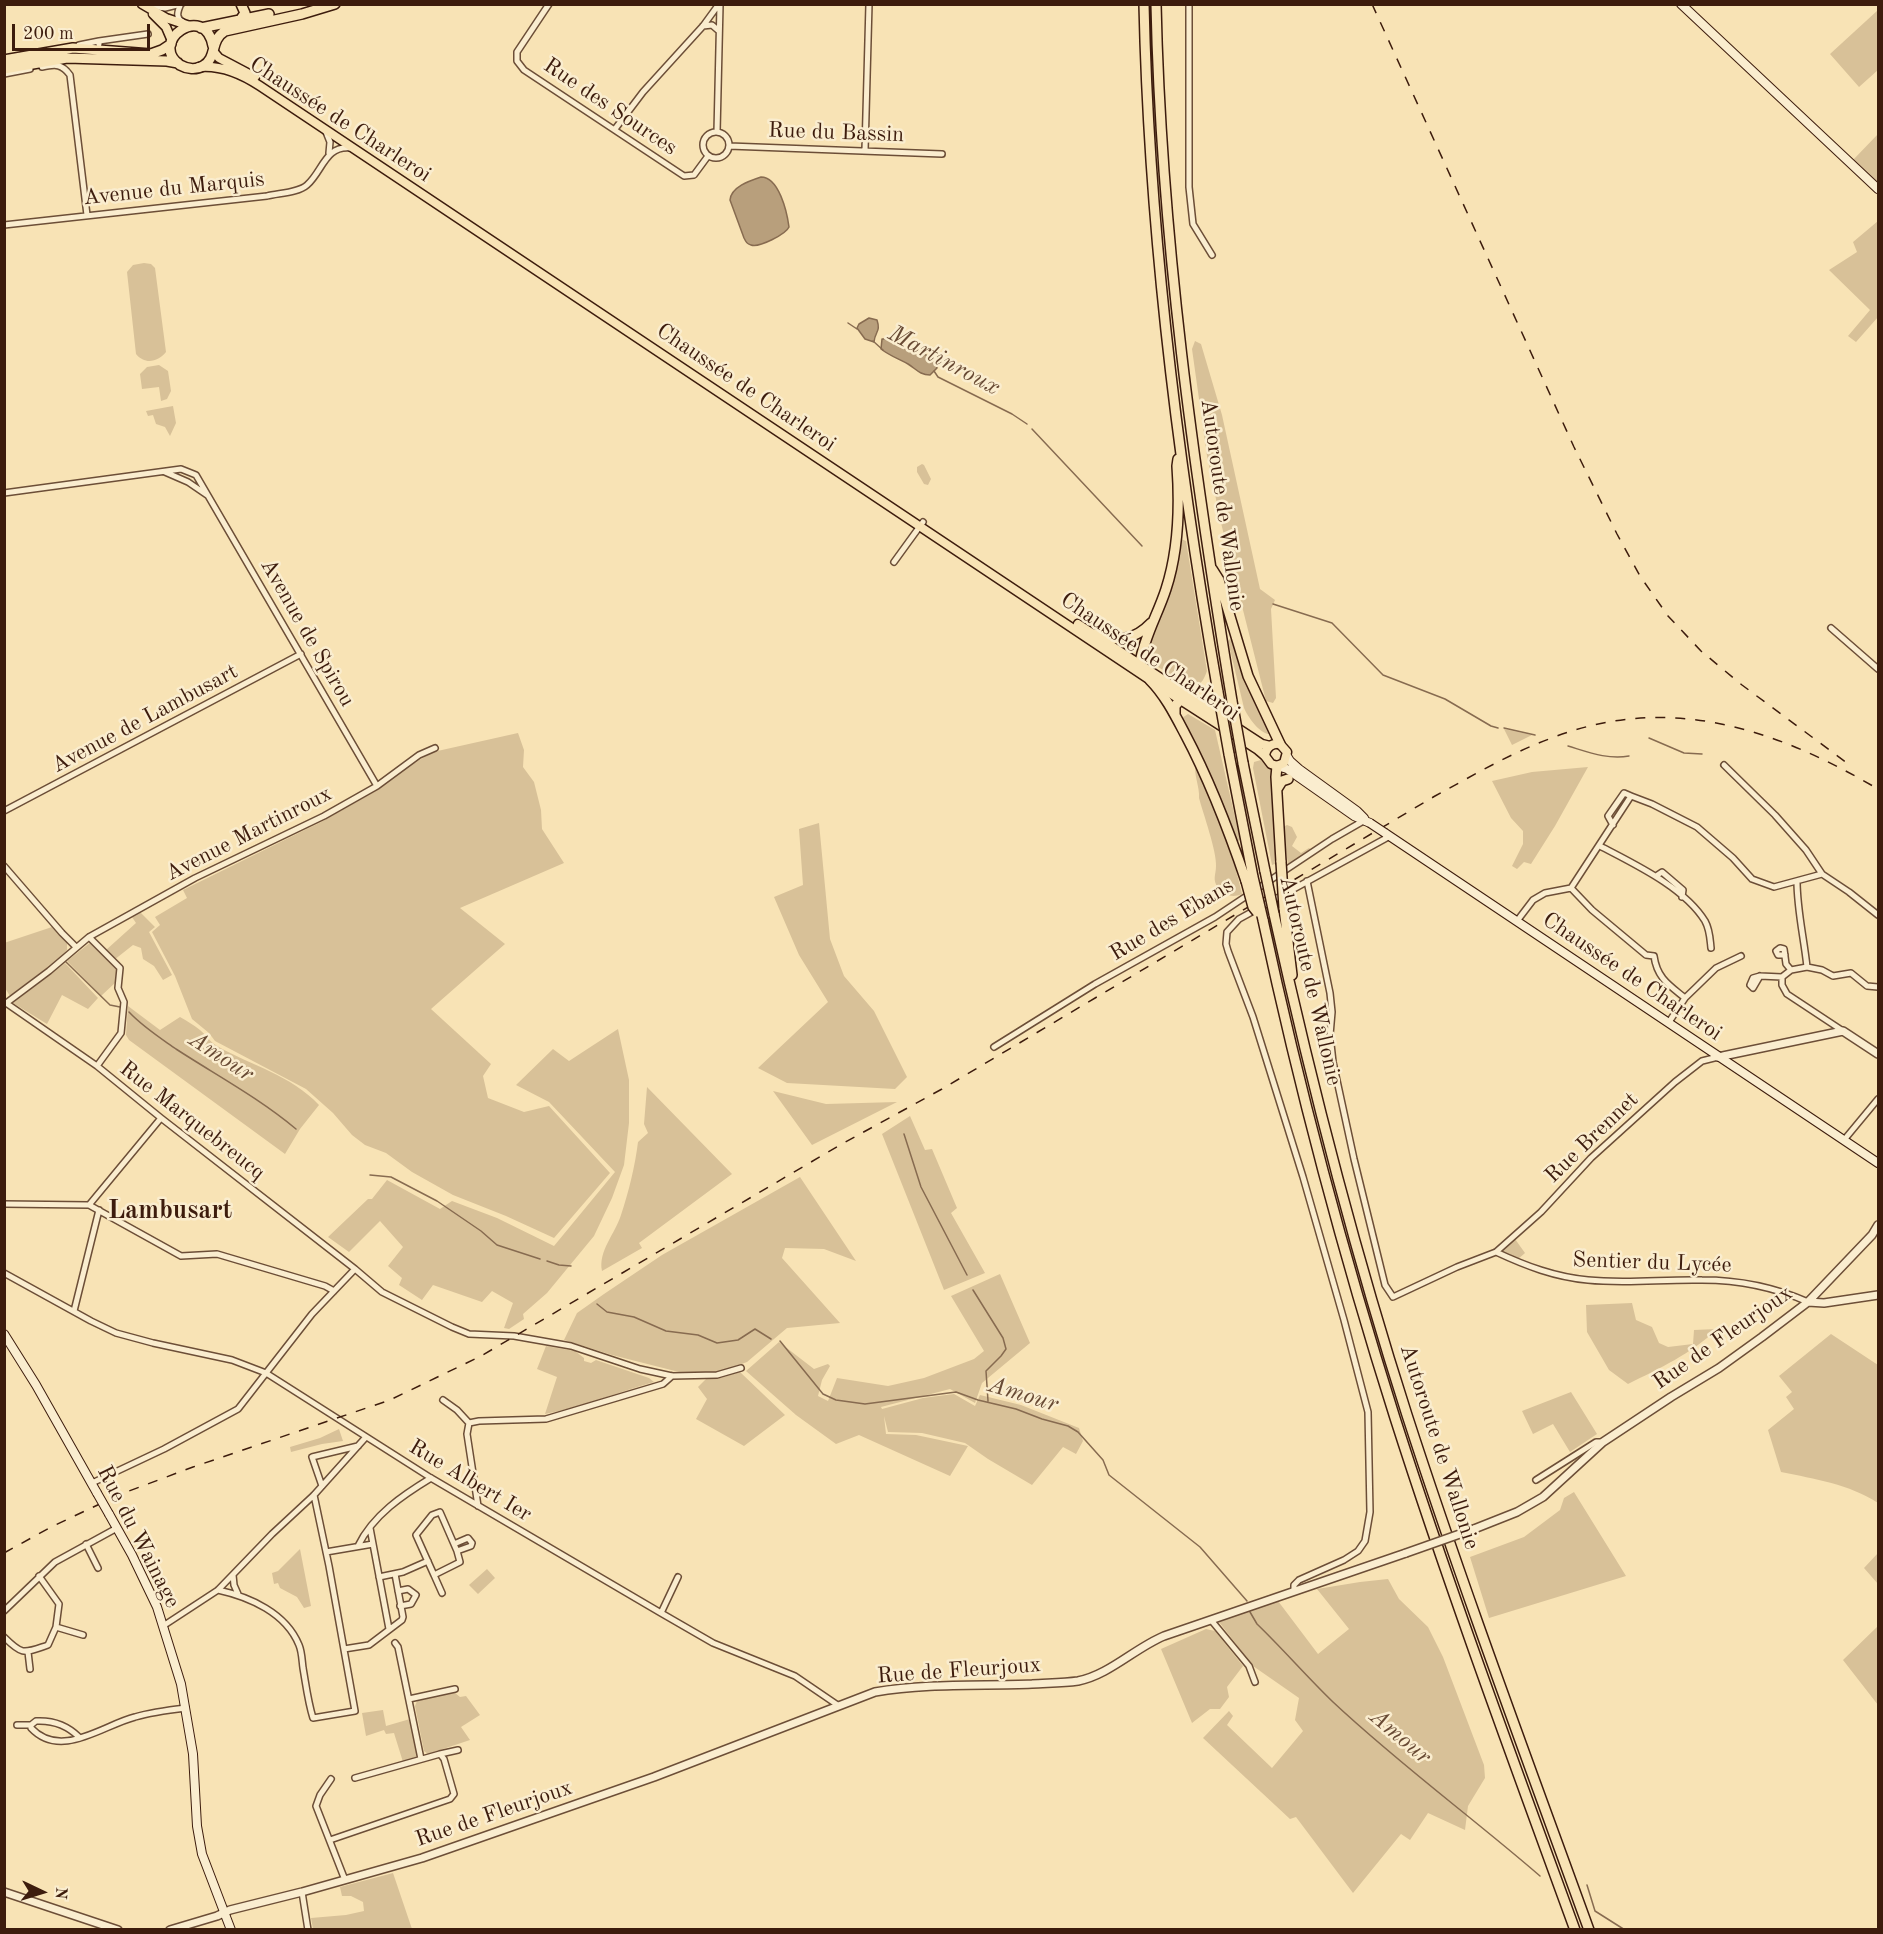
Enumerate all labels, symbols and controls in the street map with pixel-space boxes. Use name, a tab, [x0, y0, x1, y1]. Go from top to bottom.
scale bar	[15, 12, 153, 50]
text: 200 m	[23, 25, 74, 43]
street label: Chaussée de Charleroi	[244, 51, 436, 189]
street label: Rue des Sources	[538, 53, 682, 161]
street label: Rue du Bassin	[768, 117, 904, 149]
street label: Avenue du Marquis	[82, 166, 266, 212]
street label: Chaussée de Charleroi	[651, 318, 841, 458]
water label: Martinroux	[883, 319, 1005, 403]
street label: Autoroute de Wallonie	[1194, 397, 1250, 613]
street label: Avenue de Spirou	[254, 554, 360, 712]
street label: Chaussée de Charleroi	[1055, 587, 1245, 727]
street label: Avenue de Lambusart	[47, 659, 243, 779]
street label: Avenue Martinroux	[161, 781, 337, 887]
street label: Rue des Ebans	[1105, 873, 1239, 967]
street label: Autoroute de Wallonie	[1273, 874, 1347, 1088]
street label: Chaussée de Charleroi	[1537, 907, 1727, 1047]
water label: Amour	[183, 1025, 259, 1089]
street label: Rue Marquebreucq	[114, 1056, 270, 1186]
street label: Rue Brennet	[1540, 1087, 1644, 1189]
district label: Lambusart	[108, 1195, 232, 1227]
street label: Sentier du Lycée	[1572, 1247, 1732, 1279]
street label: Rue de Fleurjoux	[1648, 1280, 1798, 1396]
street label: Autoroute de Wallonie	[1393, 1341, 1485, 1553]
water label: Amour	[984, 1371, 1062, 1419]
street label: Rue Albert Ier	[404, 1434, 536, 1528]
street label: Rue du Wainage	[91, 1461, 185, 1613]
street label: Rue de Fleurjoux	[876, 1652, 1042, 1690]
water label: Amour	[1363, 1703, 1437, 1771]
street label: Rue de Fleurjoux	[412, 1775, 576, 1853]
north arrow	[12, 1862, 72, 1922]
text: N	[52, 1887, 68, 1900]

